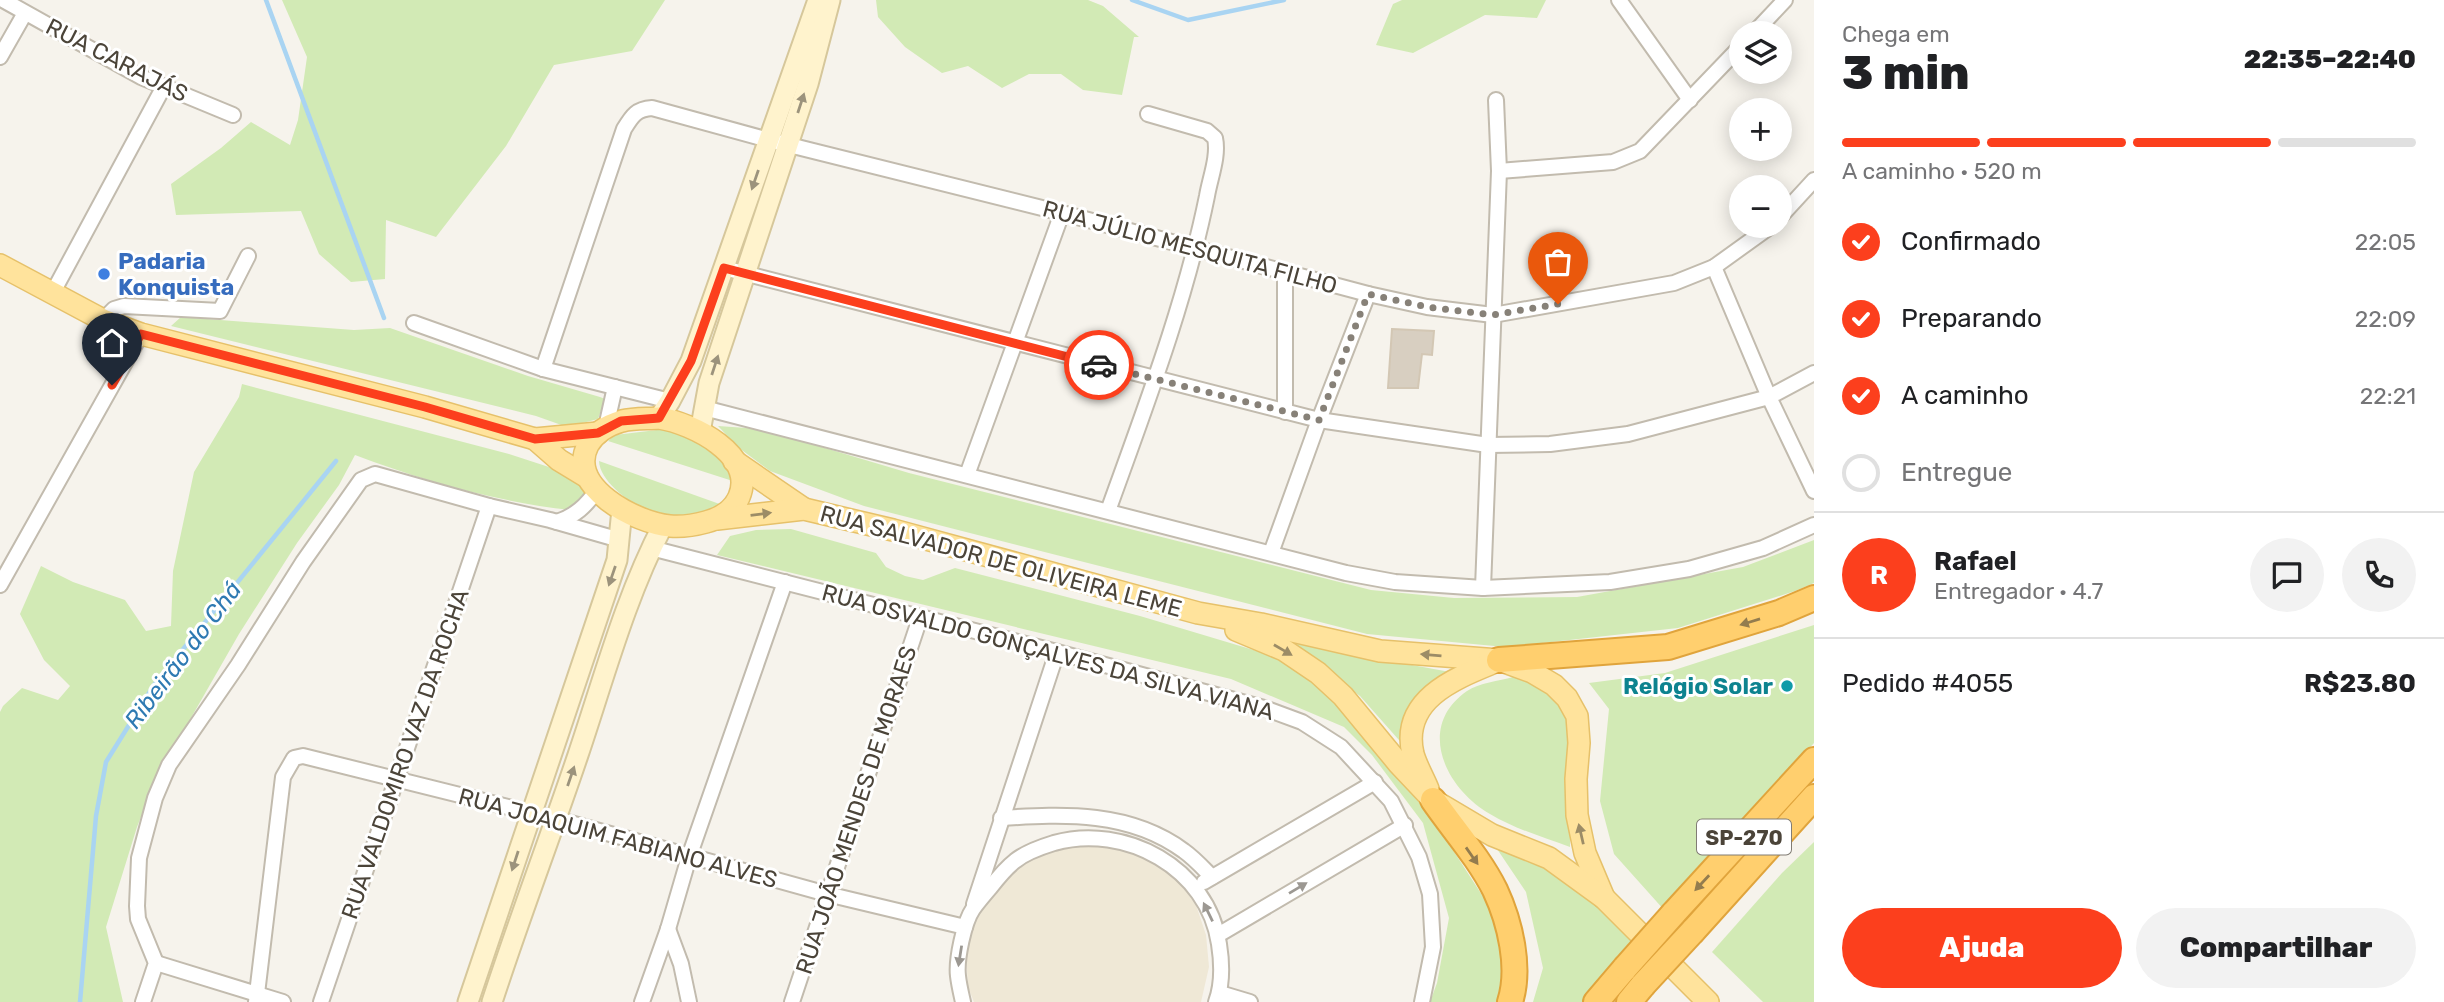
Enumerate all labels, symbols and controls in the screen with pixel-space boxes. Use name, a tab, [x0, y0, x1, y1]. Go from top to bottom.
street label: RUA CARAJÁS	[41, 12, 193, 108]
text: Chega em	[1842, 20, 1950, 48]
map controls	[1729, 21, 1792, 238]
button: layers	[1729, 21, 1792, 84]
text: 22:35–22:40	[2244, 44, 2416, 75]
text: 3 min	[1842, 46, 1970, 101]
one-way arrow	[796, 92, 807, 113]
button: +	[1729, 98, 1792, 161]
text: A caminho · 520 m	[1842, 157, 2042, 185]
one-way arrow	[749, 169, 760, 190]
button: −	[1729, 175, 1792, 238]
street label: RUA JÚLIO MESQUITA FILHO	[1040, 194, 1340, 300]
icon: check	[1842, 223, 1880, 261]
text: Confirmado	[1901, 226, 2041, 257]
text: 22:05	[2355, 228, 2416, 256]
pin	[1528, 232, 1588, 304]
icon: bag	[1539, 243, 1577, 281]
place label: Padaria Konquista	[118, 247, 234, 301]
marker: Padaria Konquista	[96, 266, 112, 282]
icon: check	[1842, 300, 1880, 338]
text: Preparando	[1901, 303, 2042, 334]
text: 22:09	[2355, 305, 2416, 333]
pin	[82, 313, 142, 385]
icon: home	[93, 324, 131, 362]
courier	[1064, 330, 1134, 400]
icon: car	[1080, 346, 1118, 384]
one-way arrow	[710, 355, 721, 376]
icon: check	[1842, 377, 1880, 415]
text: A caminho	[1901, 380, 2029, 411]
text: 22:21	[2360, 382, 2416, 410]
text: Entregue	[1901, 457, 2012, 488]
street label: RUA SALVADOR DE OLIVEIRA LEME	[817, 499, 1185, 623]
one-way arrow	[750, 508, 772, 519]
button: chat	[2250, 538, 2324, 612]
button: phone	[2342, 538, 2416, 612]
text: Rafael	[1934, 546, 2017, 577]
text: R	[1870, 560, 1888, 591]
one-way arrow	[606, 566, 617, 587]
water label: Ribeirão do Chá	[119, 576, 247, 734]
text: Entregador · 4.7	[1934, 577, 2103, 605]
street label: RUA OSVALDO GONÇALVES DA SILVA VIANA	[819, 578, 1277, 726]
street label: RUA VALDOMIRO VAZ DA ROCHA	[335, 585, 475, 923]
one-way arrow	[1739, 617, 1760, 627]
street label: RUA JOÃO MENDES DE MORAES	[790, 642, 922, 978]
one-way arrow	[1273, 644, 1292, 656]
one-way arrow	[1419, 649, 1441, 660]
text: Pedido #4055	[1842, 668, 2013, 699]
text: R$23.80	[2304, 668, 2416, 699]
place label: Relógio Solar	[1623, 672, 1774, 700]
marker: Relógio Solar	[1779, 678, 1795, 694]
one-way arrow	[566, 765, 577, 786]
street label: RUA JOAQUIM FABIANO ALVES	[455, 782, 781, 894]
road number: SP-270	[1697, 820, 1791, 854]
one-way arrow	[1575, 823, 1586, 845]
one-way arrow	[1465, 847, 1479, 865]
one-way arrow	[509, 851, 520, 872]
one-way arrow	[1694, 874, 1710, 892]
one-way arrow	[1288, 882, 1307, 894]
one-way arrow	[1202, 902, 1214, 922]
button: Ajuda	[1842, 908, 2122, 988]
button: Compartilhar	[2136, 908, 2416, 988]
one-way arrow	[954, 945, 965, 967]

